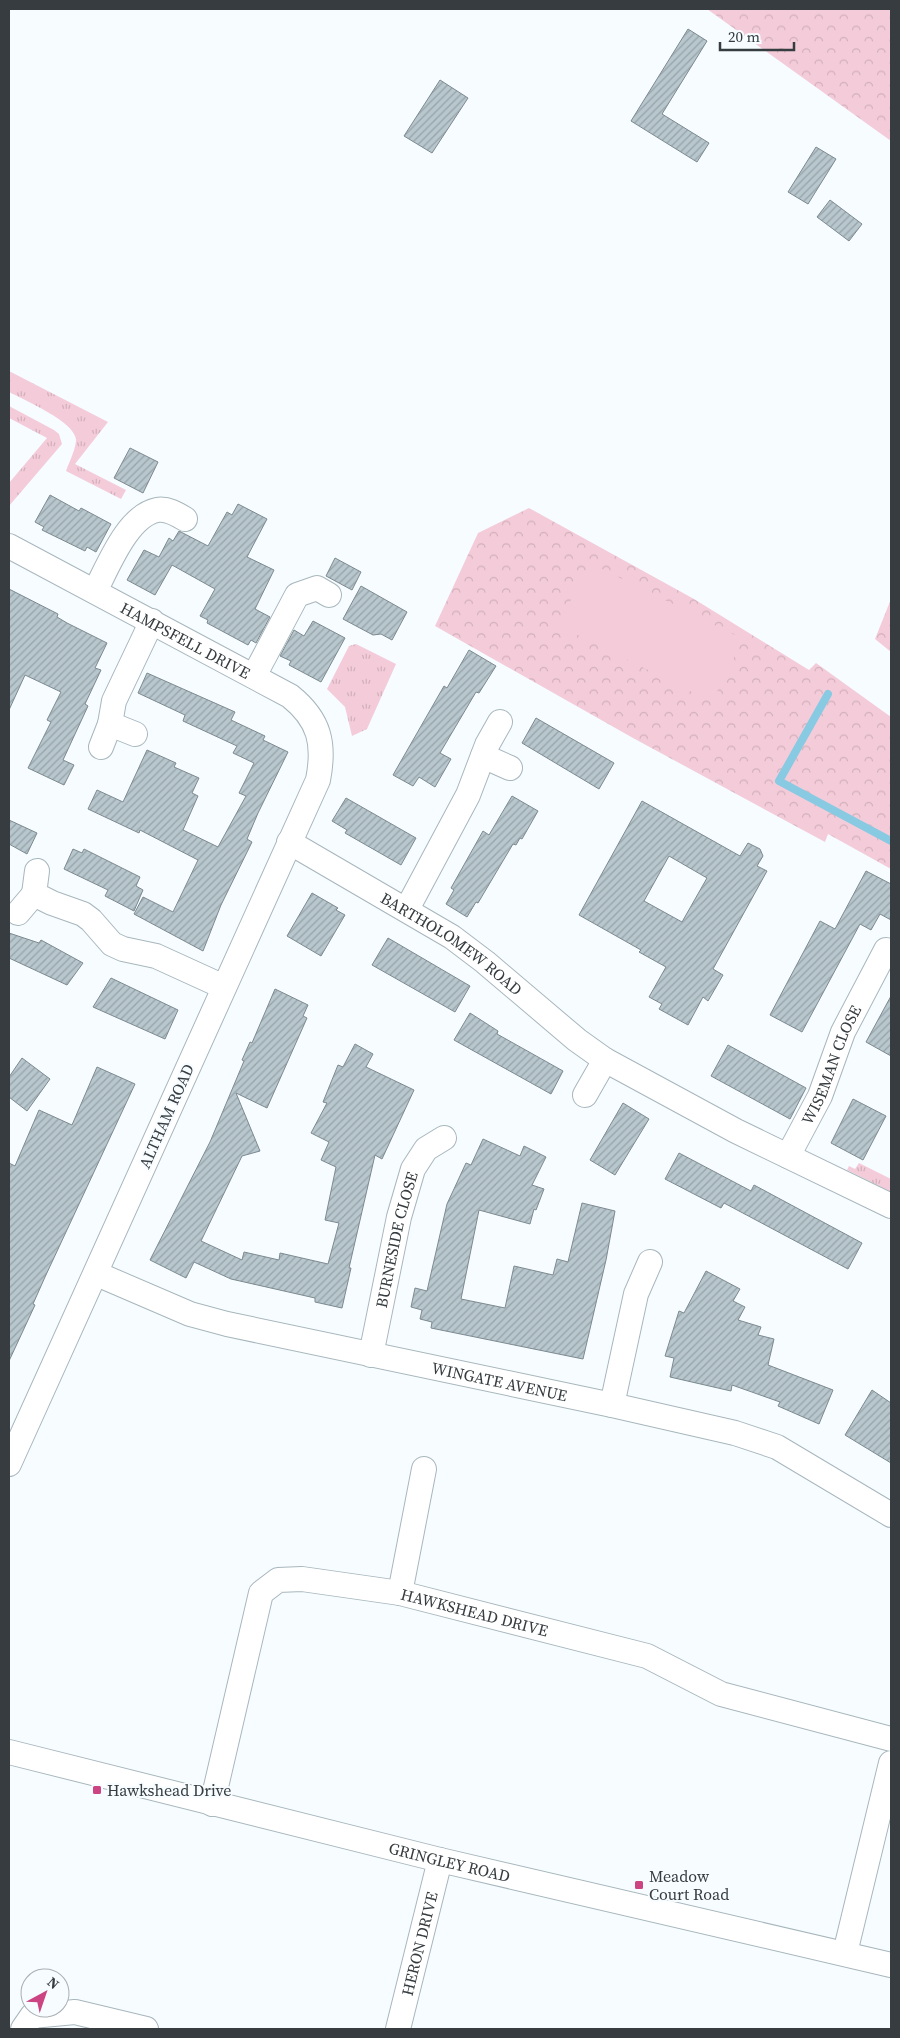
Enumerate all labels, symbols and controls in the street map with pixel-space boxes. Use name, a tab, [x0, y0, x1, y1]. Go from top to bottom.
scale bar	[720, 20, 794, 52]
text: 20 m	[728, 26, 760, 47]
street label: HAMPSFELL DRIVE	[117, 597, 254, 684]
street label: BARTHOLOMEW ROAD	[377, 887, 527, 1000]
street label: WISEMAN CLOSE	[796, 1001, 866, 1128]
street label: ALTHAM ROAD	[133, 1060, 199, 1172]
street label: BURNESIDE CLOSE	[370, 1169, 423, 1310]
street label: WINGATE AVENUE	[430, 1356, 570, 1406]
street label: HAWKSHEAD DRIVE	[399, 1583, 551, 1641]
place label: Hawkshead Drive	[107, 1779, 232, 1801]
marker: Hawkshead Drive	[91, 1784, 103, 1796]
street label: GRINGLEY ROAD	[387, 1837, 512, 1887]
place label: Meadow Court Road	[649, 1865, 729, 1905]
marker: Meadow Court Road	[633, 1879, 645, 1891]
street label: HERON DRIVE	[396, 1889, 443, 1998]
north arrow	[20, 1968, 70, 2018]
text: N	[43, 1972, 64, 1994]

